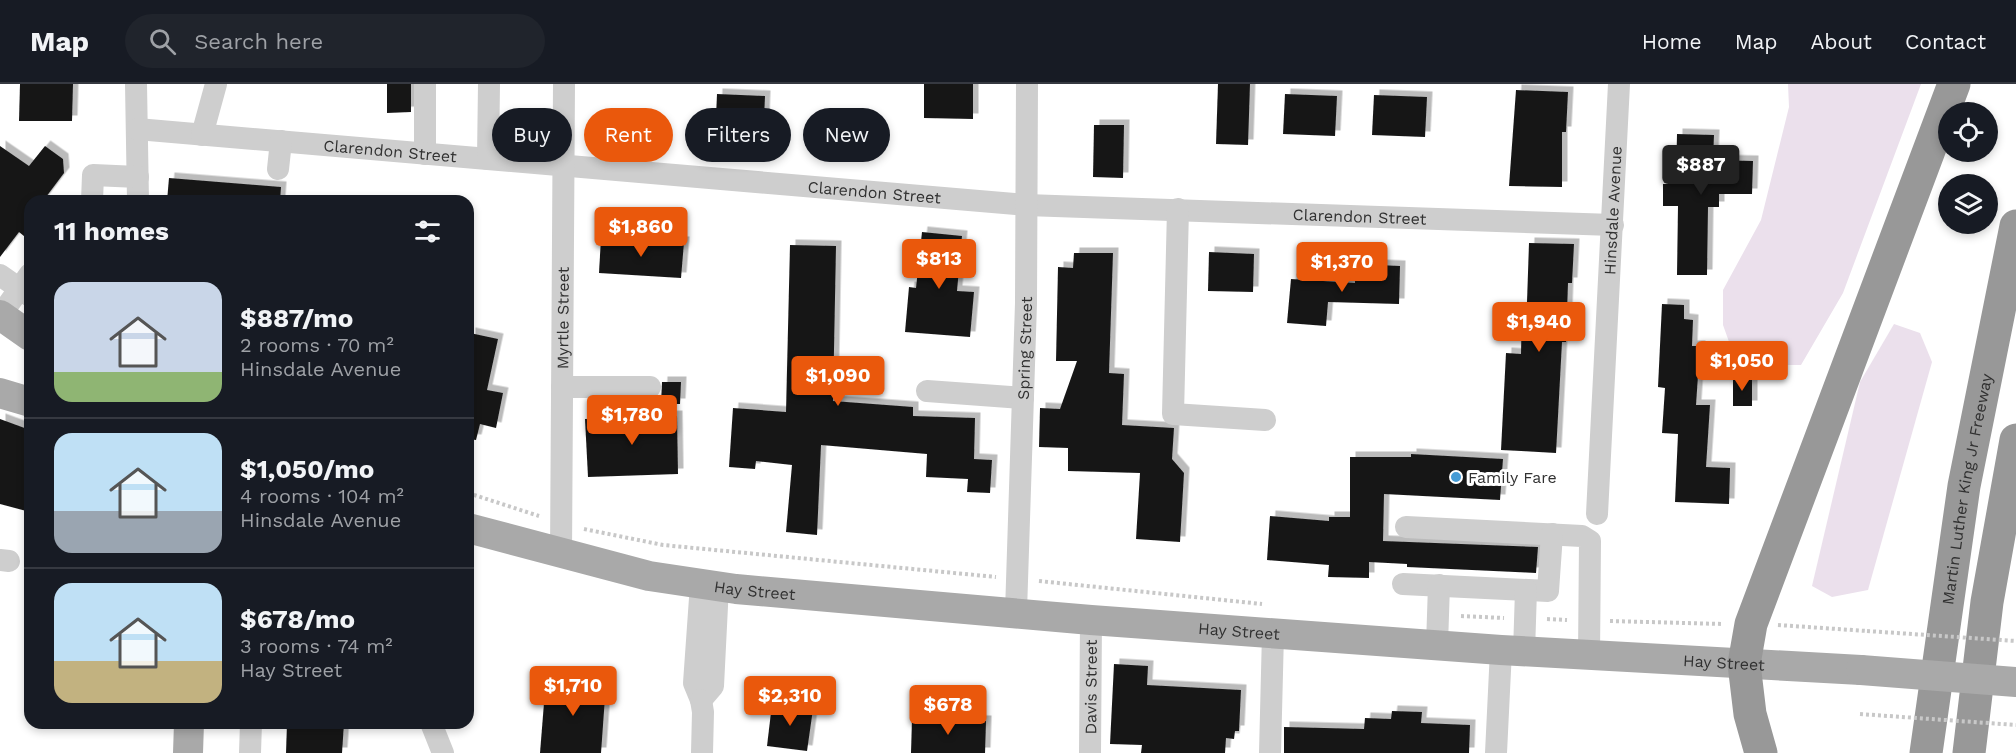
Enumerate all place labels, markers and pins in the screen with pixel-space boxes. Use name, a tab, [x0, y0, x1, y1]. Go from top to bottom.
pin: $887	[1665, 145, 1737, 196]
pin: $1,860	[592, 207, 690, 258]
pin: $813	[903, 239, 975, 290]
pin: $1,370	[1293, 242, 1391, 293]
pin: $1,940	[1490, 302, 1588, 353]
pin: $1,050	[1693, 341, 1791, 392]
pin: $1,090	[789, 356, 887, 407]
pin: $1,780	[583, 395, 681, 446]
place label: Family Fare	[1468, 468, 1557, 487]
marker: Family Fare	[1449, 470, 1463, 484]
pin: $1,710	[524, 666, 622, 717]
pin: $2,310	[741, 676, 839, 727]
pin: $678	[912, 685, 984, 736]

